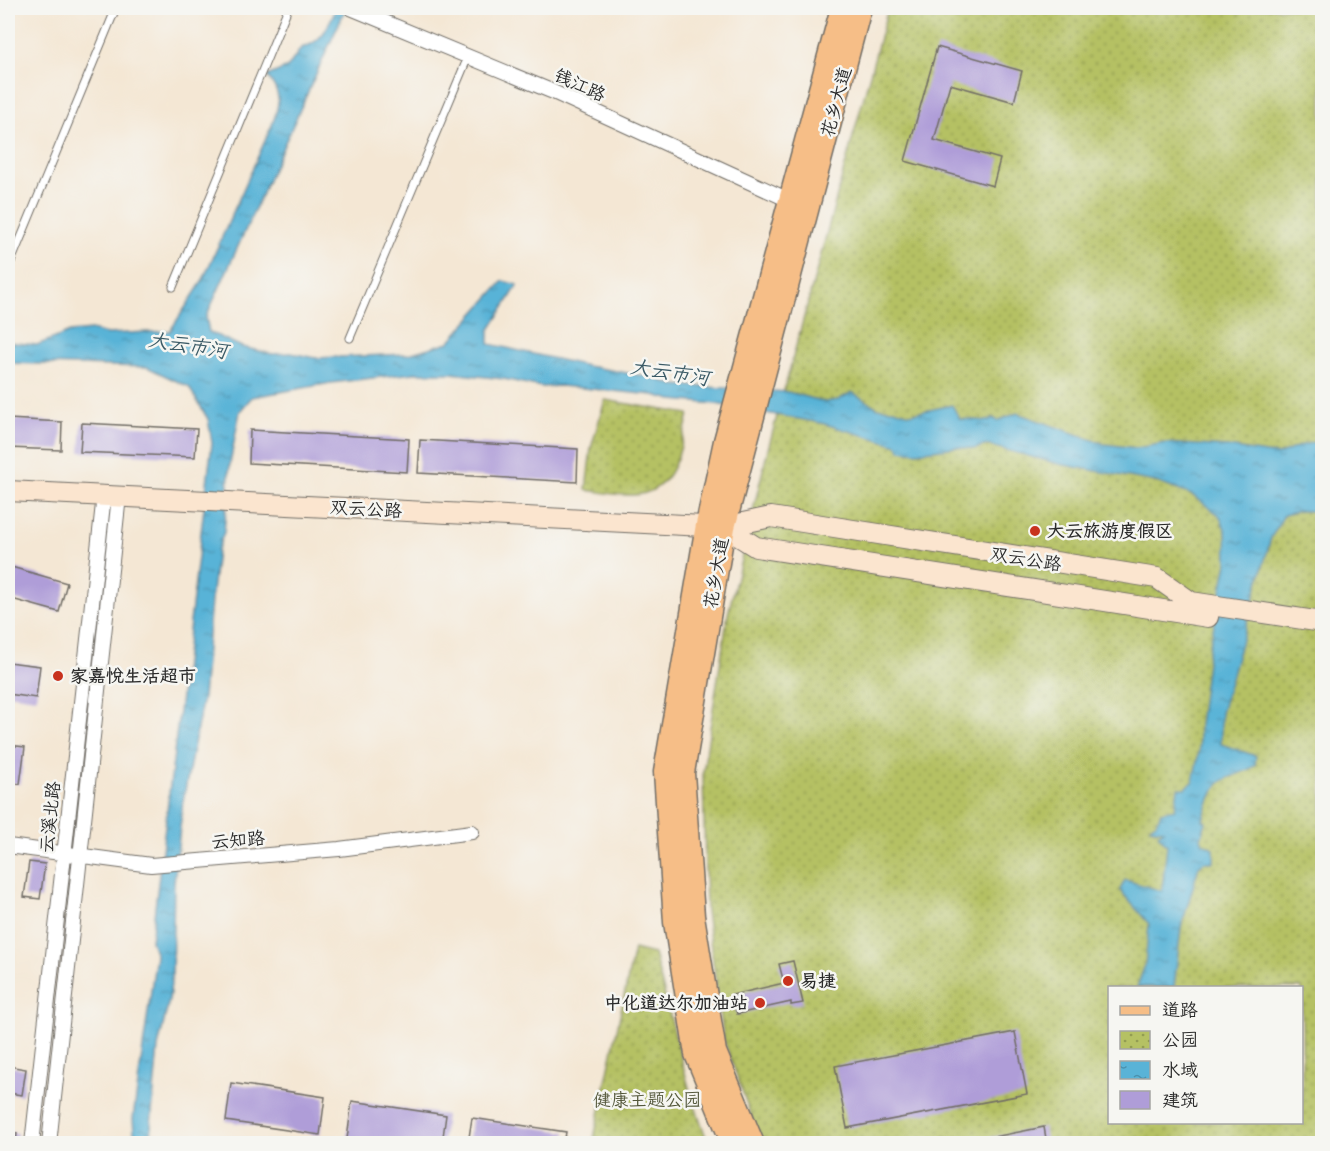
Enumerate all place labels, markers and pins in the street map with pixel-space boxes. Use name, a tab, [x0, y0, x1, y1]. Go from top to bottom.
place label: 大云旅游度假区	[1047, 519, 1173, 543]
marker: 大云旅游度假区	[1028, 524, 1042, 538]
place label: 家嘉悦生活超市	[70, 664, 196, 688]
marker: 家嘉悦生活超市	[51, 669, 65, 683]
place label: 易捷	[800, 969, 836, 993]
marker: 易捷	[781, 974, 795, 988]
place label: 中化道达尔加油站	[604, 991, 748, 1015]
marker: 中化道达尔加油站	[753, 996, 767, 1010]

